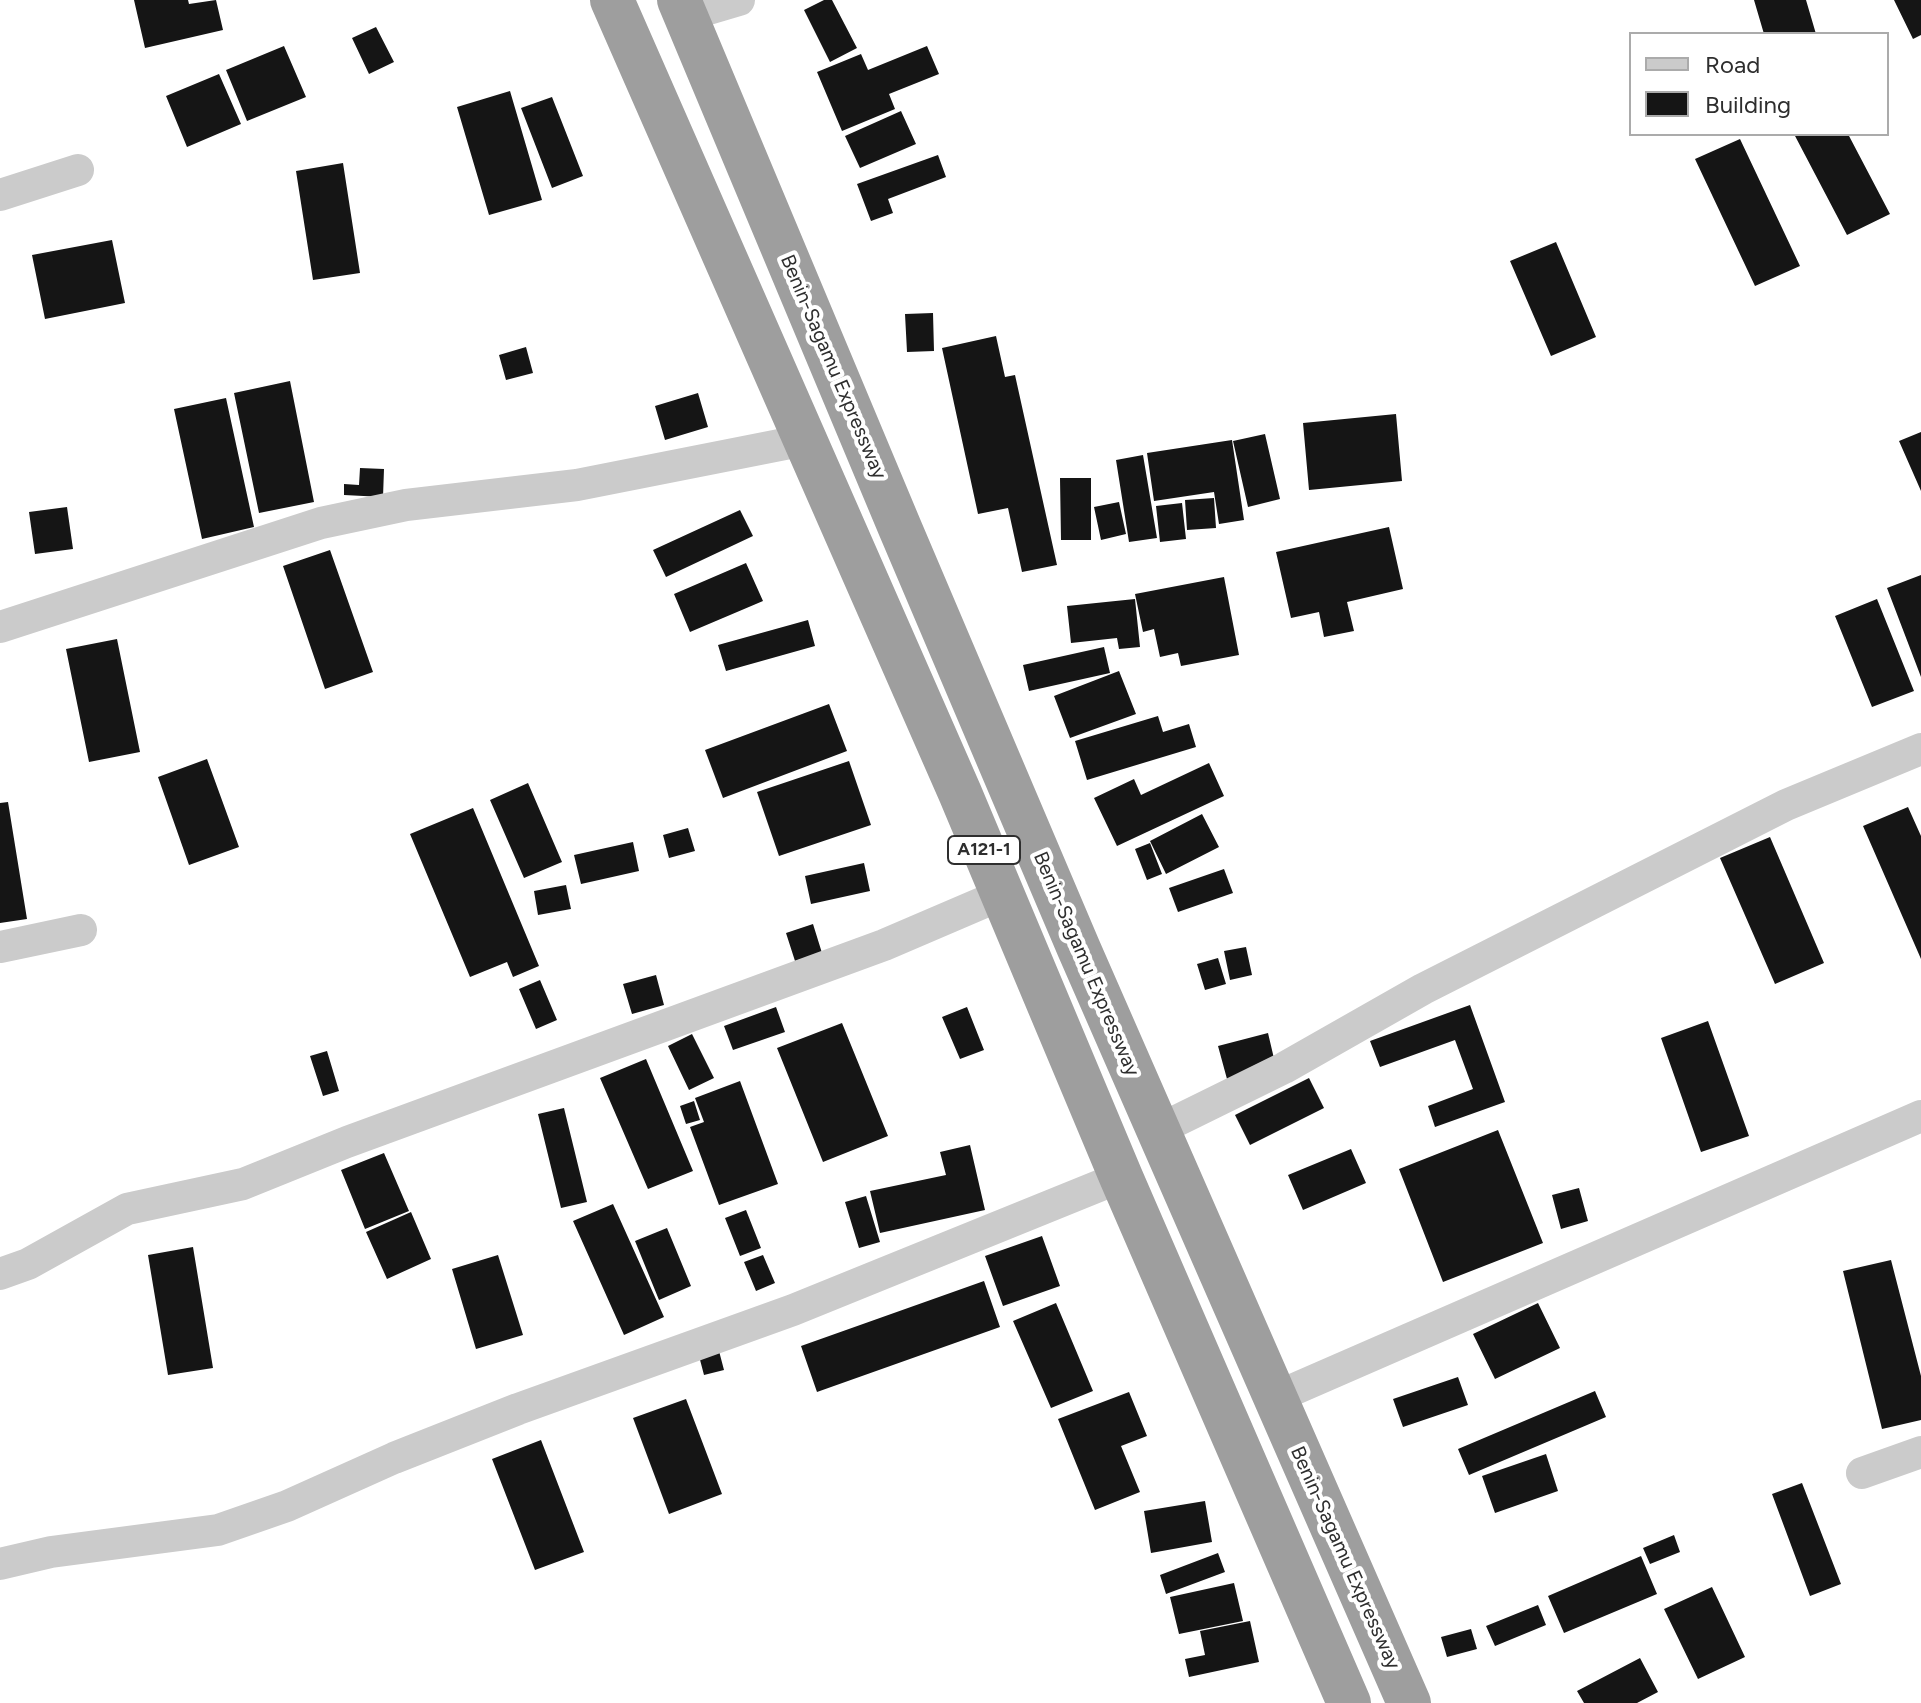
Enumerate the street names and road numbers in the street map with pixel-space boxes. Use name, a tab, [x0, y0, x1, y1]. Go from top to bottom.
street label: Benin-Sagamu Expressway	[775, 251, 891, 483]
road number: A121-1	[948, 836, 1020, 864]
street label: Benin-Sagamu Expressway	[1028, 848, 1144, 1080]
street label: Benin-Sagamu Expressway	[1285, 1443, 1405, 1673]

